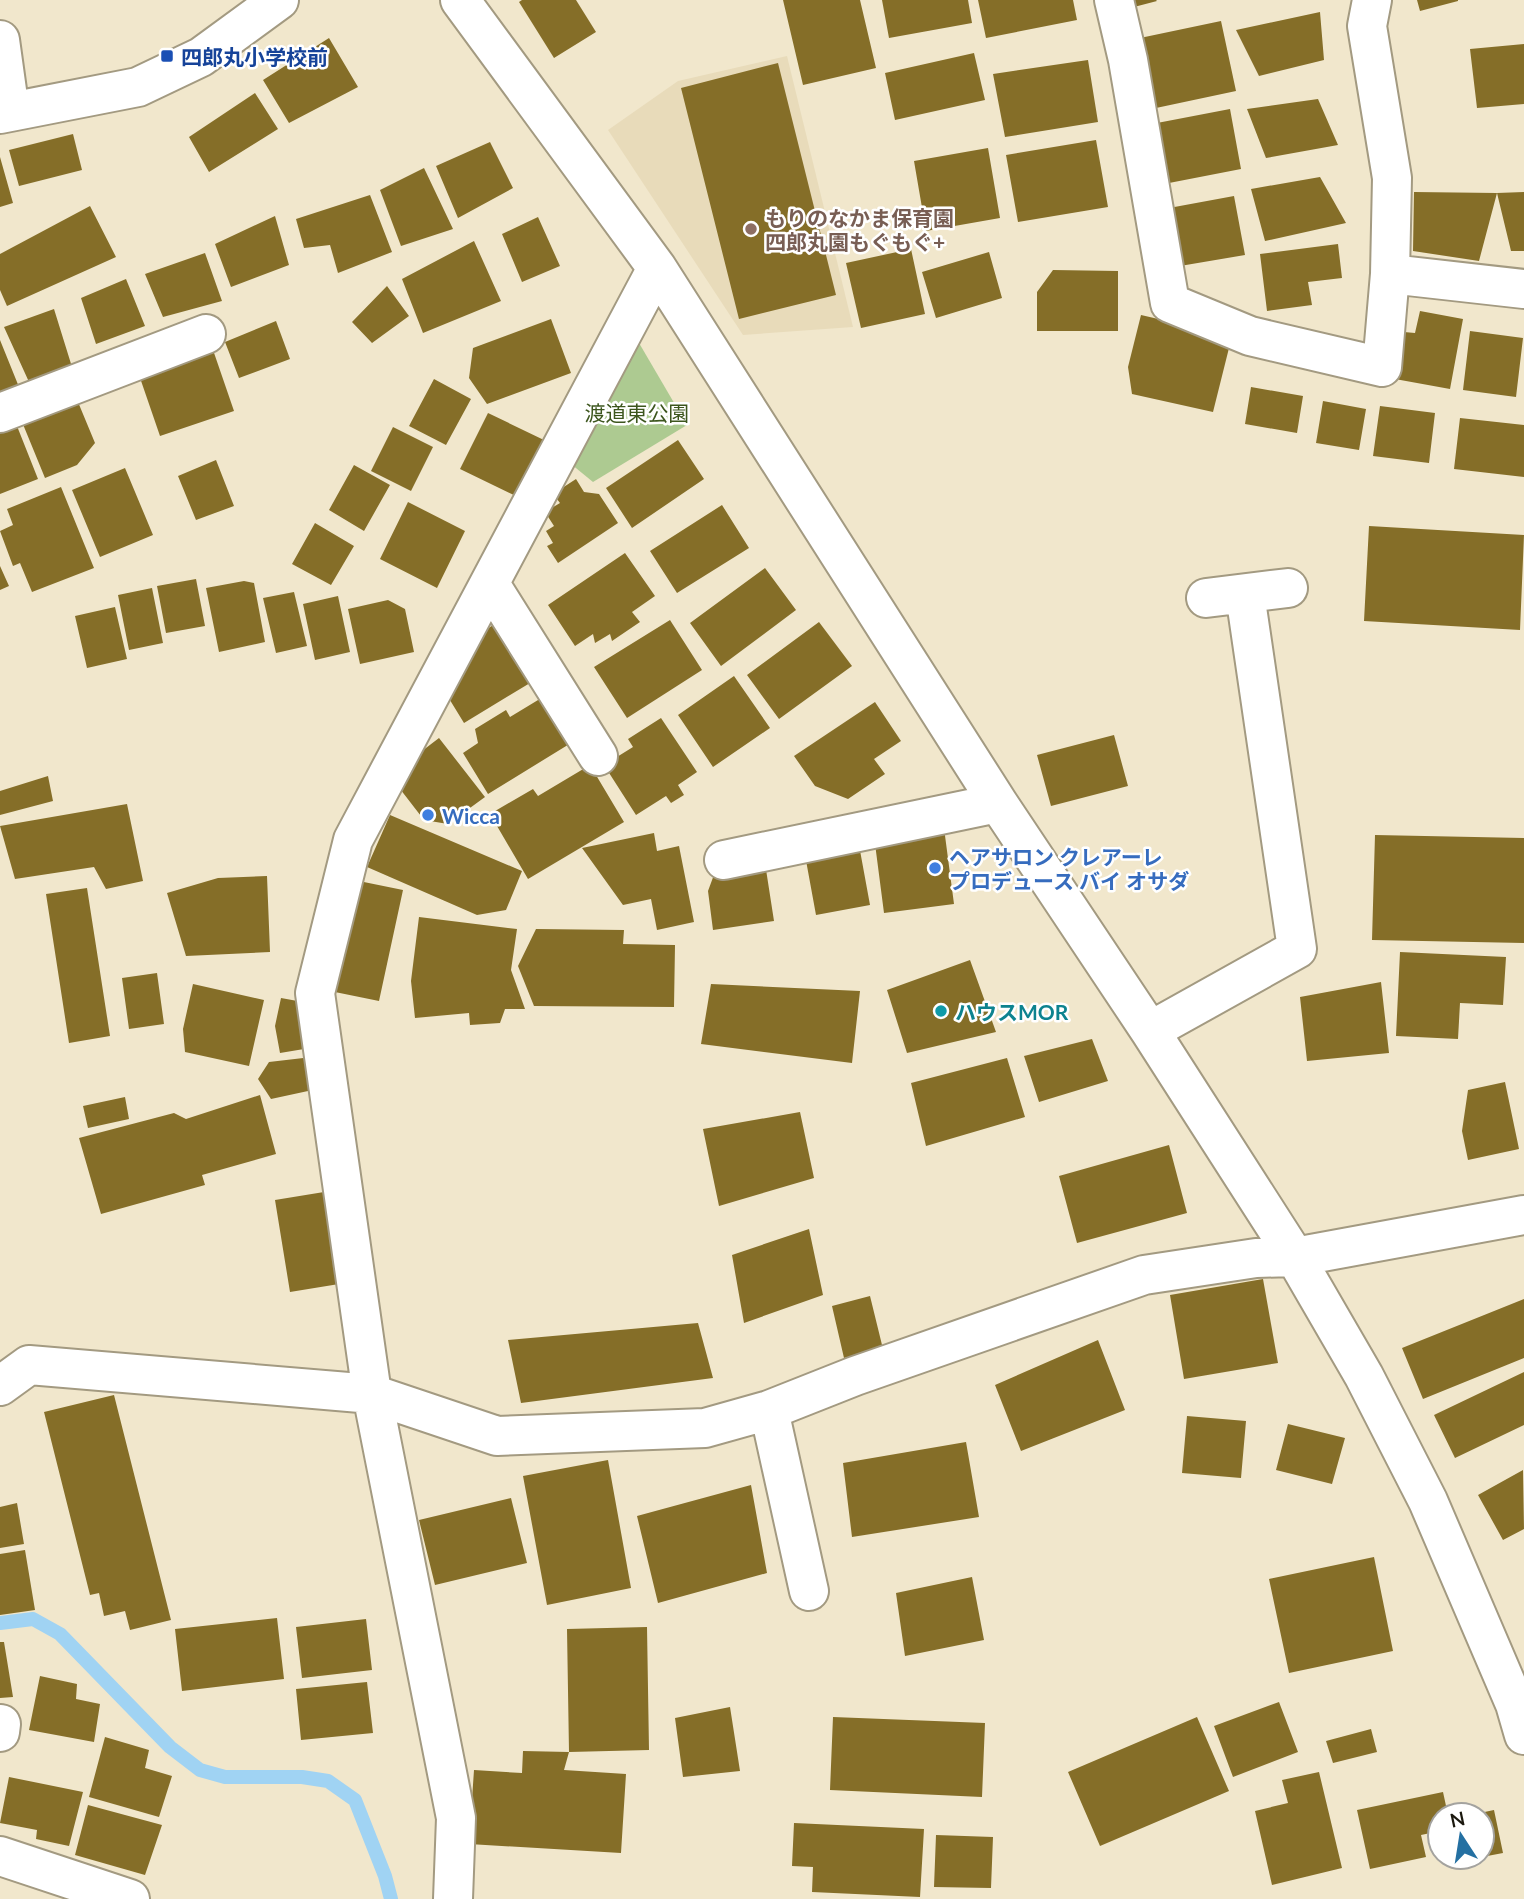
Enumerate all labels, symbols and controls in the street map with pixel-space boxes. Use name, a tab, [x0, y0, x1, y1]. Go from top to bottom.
place label: 四郎丸小学校前	[181, 44, 328, 69]
marker: 四郎丸小学校前	[159, 48, 175, 64]
place label: もりのなかま保育園 四郎丸園もぐもぐ+	[765, 205, 954, 254]
marker: もりのなかま保育園 四郎丸園もぐもぐ+	[743, 221, 759, 237]
park label: 渡道東公園	[585, 400, 690, 425]
place label: Wicca	[442, 803, 500, 828]
marker: Wicca	[420, 807, 436, 823]
place label: ヘアサロン クレアーレ プロデュース バイ オサダ	[949, 844, 1189, 893]
marker: ヘアサロン クレアーレ プロデュース バイ オサダ	[927, 860, 943, 876]
place label: ハウスMOR	[955, 999, 1069, 1024]
marker: ハウスMOR	[933, 1003, 949, 1019]
north arrow	[1426, 1801, 1496, 1871]
text: N	[1448, 1806, 1467, 1832]

